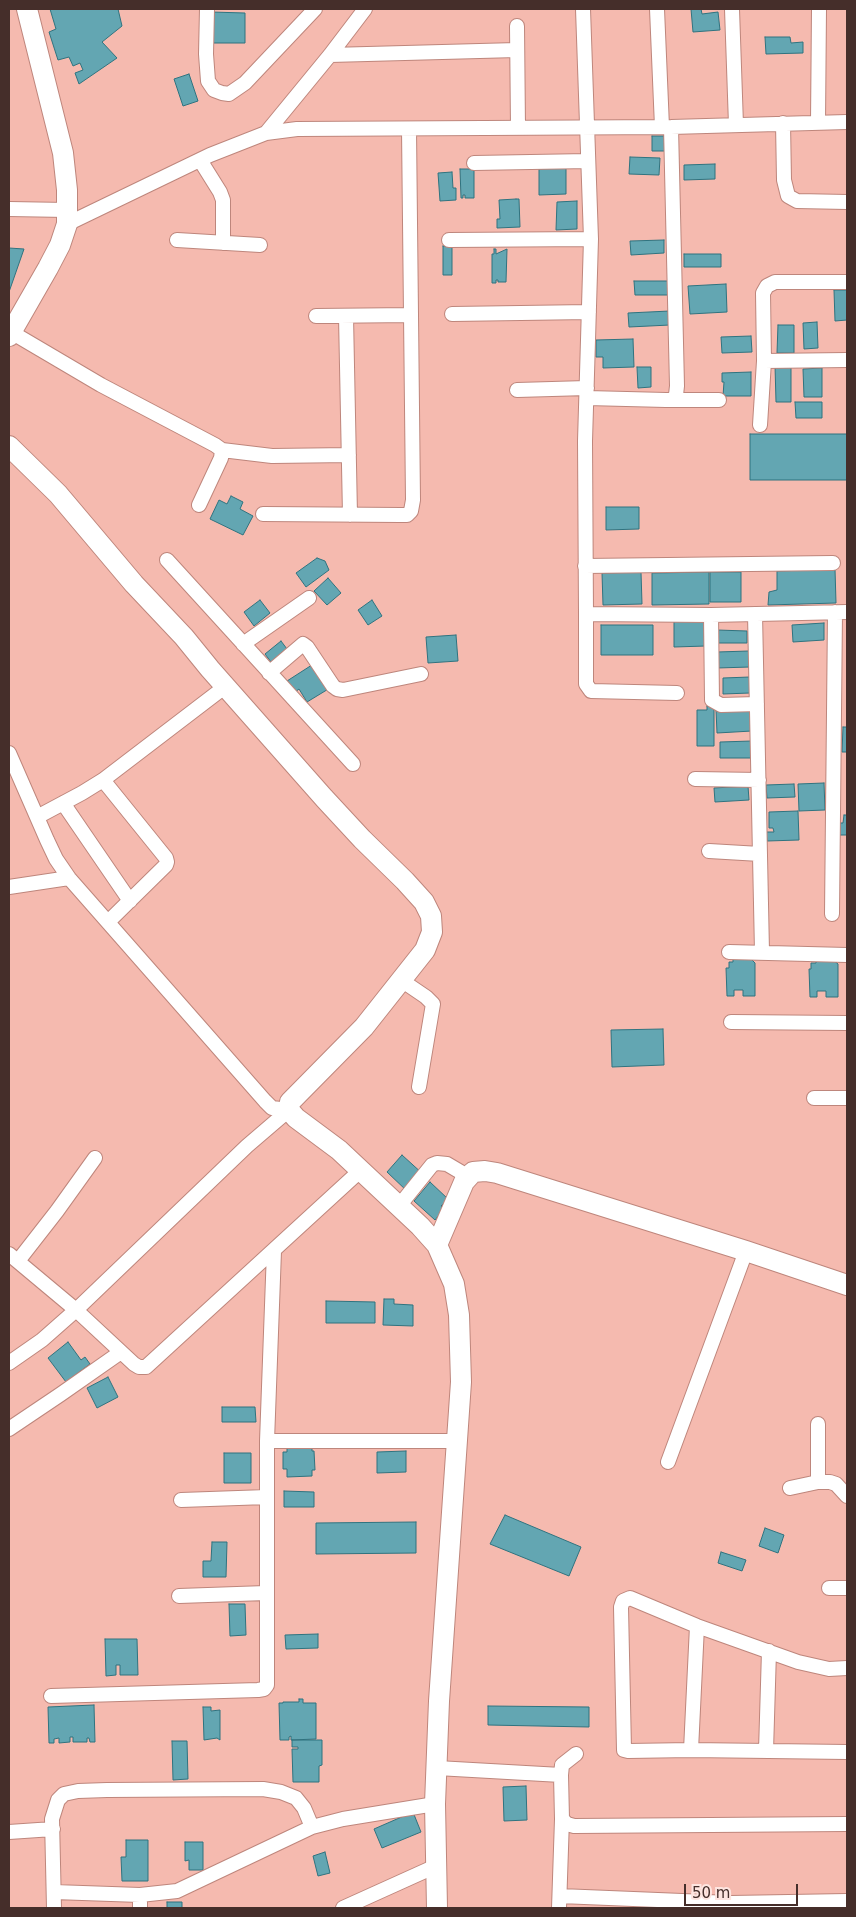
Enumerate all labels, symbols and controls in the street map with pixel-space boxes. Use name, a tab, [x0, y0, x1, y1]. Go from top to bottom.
scale bar	[686, 1874, 800, 1906]
text: 50 m	[692, 1884, 730, 1902]

